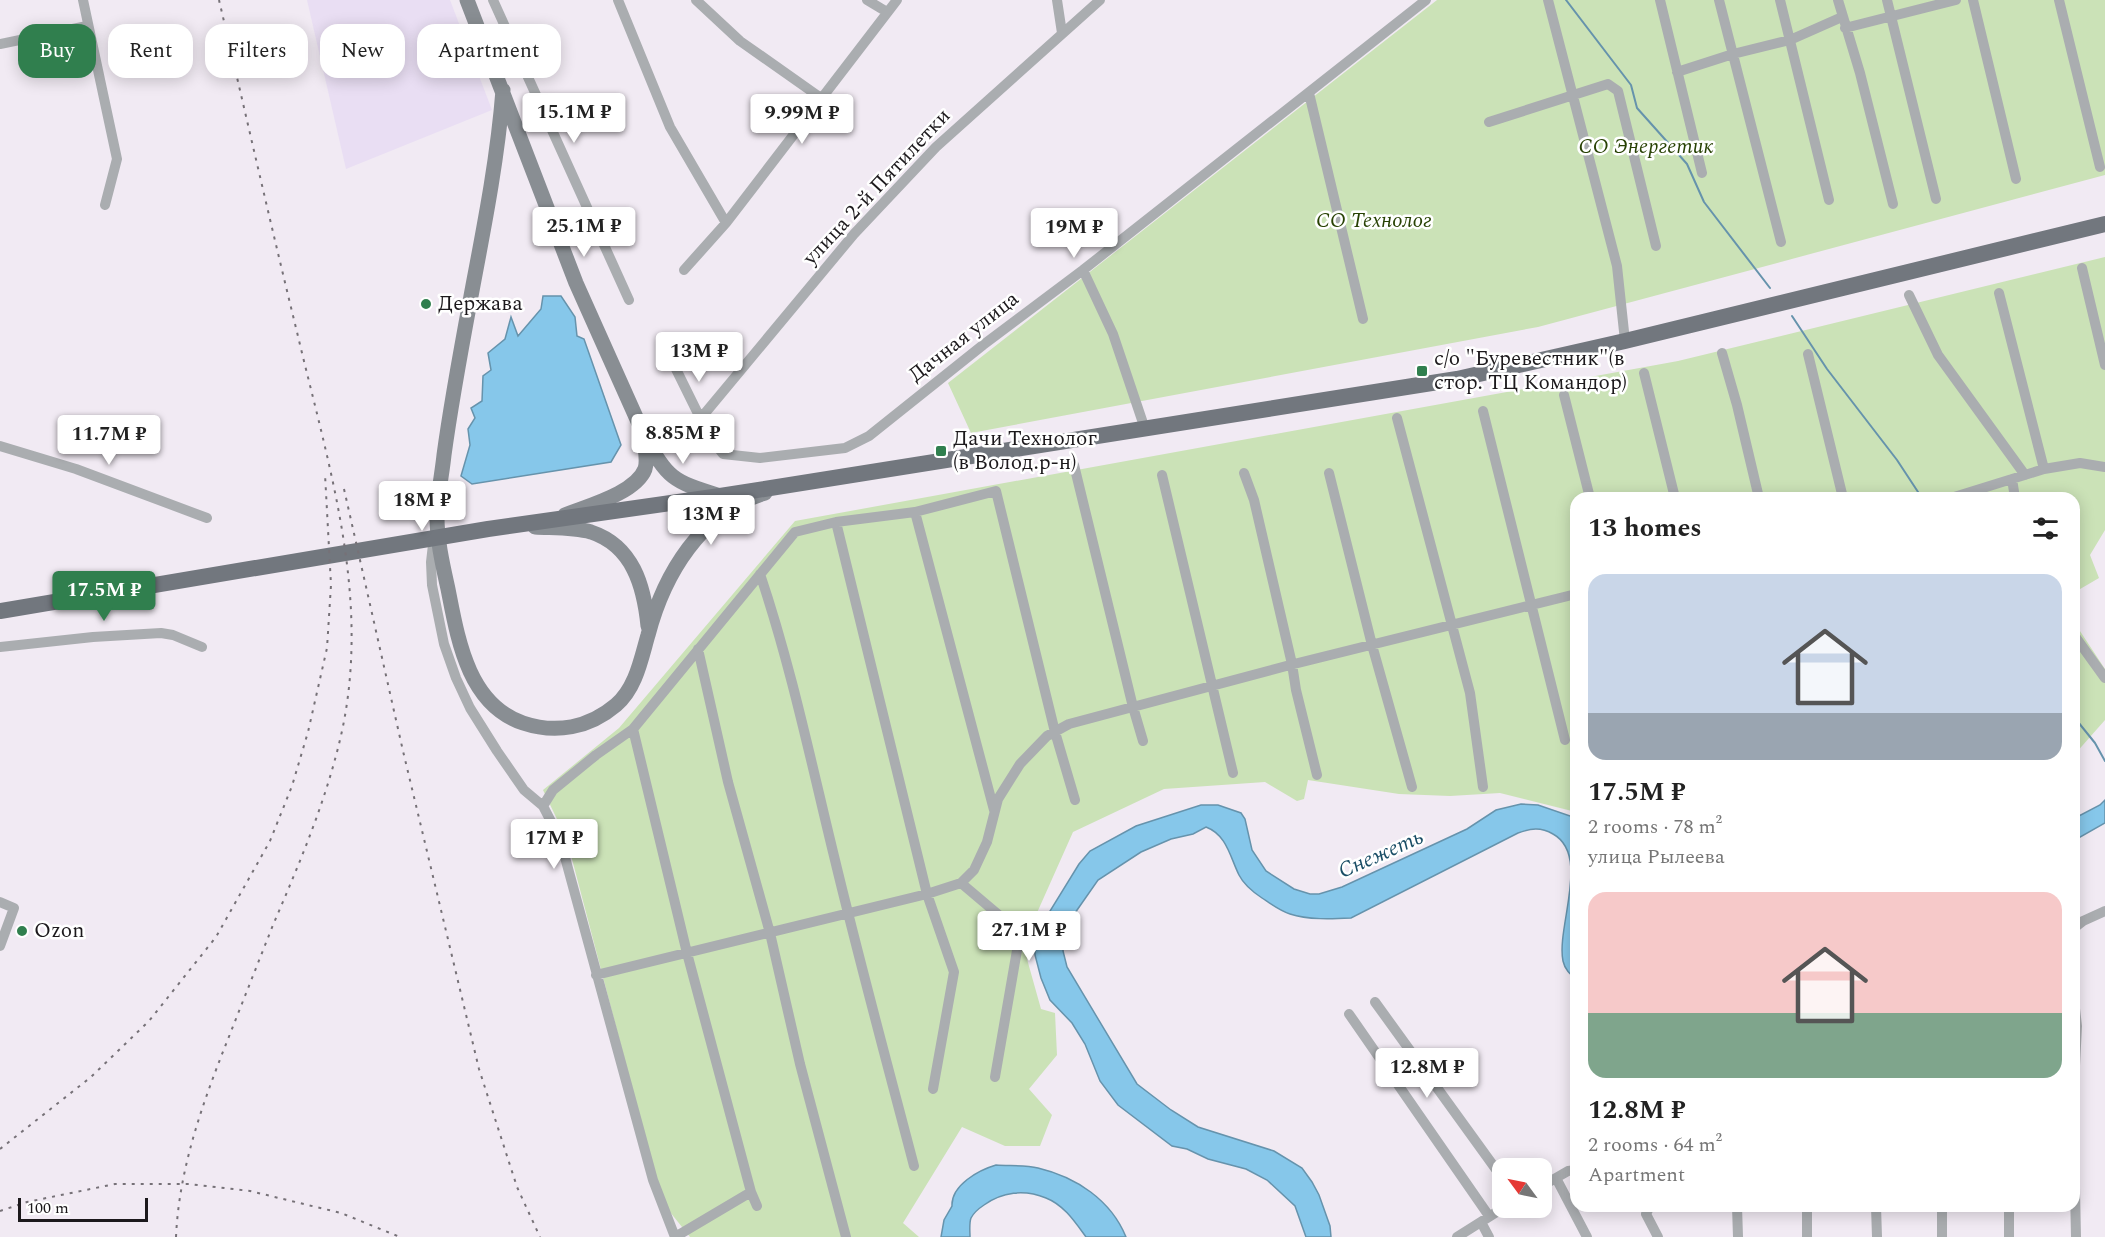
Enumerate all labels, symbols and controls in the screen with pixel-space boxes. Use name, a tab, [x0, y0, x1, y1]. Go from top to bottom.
chip: Buy	[18, 24, 96, 78]
chip: Rent	[108, 24, 193, 78]
chip: Filters	[205, 24, 308, 78]
chip: New	[320, 24, 405, 78]
chip: Apartment	[417, 24, 561, 78]
pin: 15.1M ₽	[519, 93, 629, 144]
pin: 9.99M ₽	[747, 94, 857, 145]
text: 15.1M ₽	[536, 97, 612, 127]
text: 9.99M ₽	[764, 98, 840, 128]
street label: улица 2-й Пятилетки	[795, 101, 959, 274]
park label: СО Энергетик	[1579, 131, 1713, 163]
park label: СО Технолог	[1316, 205, 1432, 237]
pin: 25.1M ₽	[529, 207, 639, 258]
pin: 19M ₽	[1032, 208, 1116, 259]
text: 25.1M ₽	[546, 211, 622, 241]
text: 19M ₽	[1045, 212, 1103, 242]
street label: Дачная улица	[902, 283, 1027, 390]
place label: Держава	[438, 288, 523, 320]
marker: Держава	[419, 297, 433, 311]
pin: 13M ₽	[657, 332, 741, 383]
text: 13M ₽	[670, 336, 728, 366]
place label: с/о "Буревестник"(в стор. ТЦ Командор)	[1434, 343, 1627, 399]
marker: с/о "Буревестник"(в стор. ТЦ Командор)	[1415, 364, 1429, 378]
pin: 8.85M ₽	[628, 414, 738, 465]
pin: 11.7M ₽	[54, 415, 164, 466]
text: 8.85M ₽	[645, 418, 721, 448]
text: 11.7M ₽	[71, 419, 147, 449]
place label: Дачи Технолог (в Волод.р-н)	[953, 423, 1097, 479]
marker: Дачи Технолог (в Волод.р-н)	[934, 444, 948, 458]
pin: 18M ₽	[380, 481, 464, 532]
text: 18M ₽	[393, 485, 451, 515]
pin: 13M ₽	[669, 495, 753, 546]
text: 13M ₽	[682, 499, 740, 529]
text: 13 homes	[1588, 508, 1702, 548]
icon: filters	[2029, 512, 2062, 545]
pin: 17.5M ₽	[49, 571, 159, 622]
text: 17.5M ₽	[66, 575, 142, 605]
icon: home	[1771, 613, 1879, 721]
text: 17.5M ₽	[1588, 772, 1686, 812]
text: 2 rooms · 78 m²	[1588, 812, 1722, 842]
pin: 17M ₽	[512, 819, 596, 870]
water label: Снежеть	[1333, 821, 1429, 887]
text: 17M ₽	[525, 823, 583, 853]
text: улица Рылеева	[1588, 842, 1725, 872]
pin: 27.1M ₽	[974, 911, 1084, 962]
place label: Ozon	[34, 915, 84, 947]
text: 27.1M ₽	[991, 915, 1067, 945]
marker: Ozon	[15, 924, 29, 938]
icon: home	[1771, 931, 1879, 1039]
pin: 12.8M ₽	[1372, 1048, 1482, 1099]
text: 12.8M ₽	[1389, 1052, 1465, 1082]
text: 12.8M ₽	[1588, 1090, 1686, 1130]
text: 2 rooms · 64 m²	[1588, 1130, 1722, 1160]
north arrow	[1492, 1158, 1552, 1218]
map controls	[1492, 1158, 1552, 1218]
text: Apartment	[1588, 1160, 1685, 1190]
scale bar	[18, 1195, 148, 1222]
text: 100 m	[27, 1196, 69, 1220]

